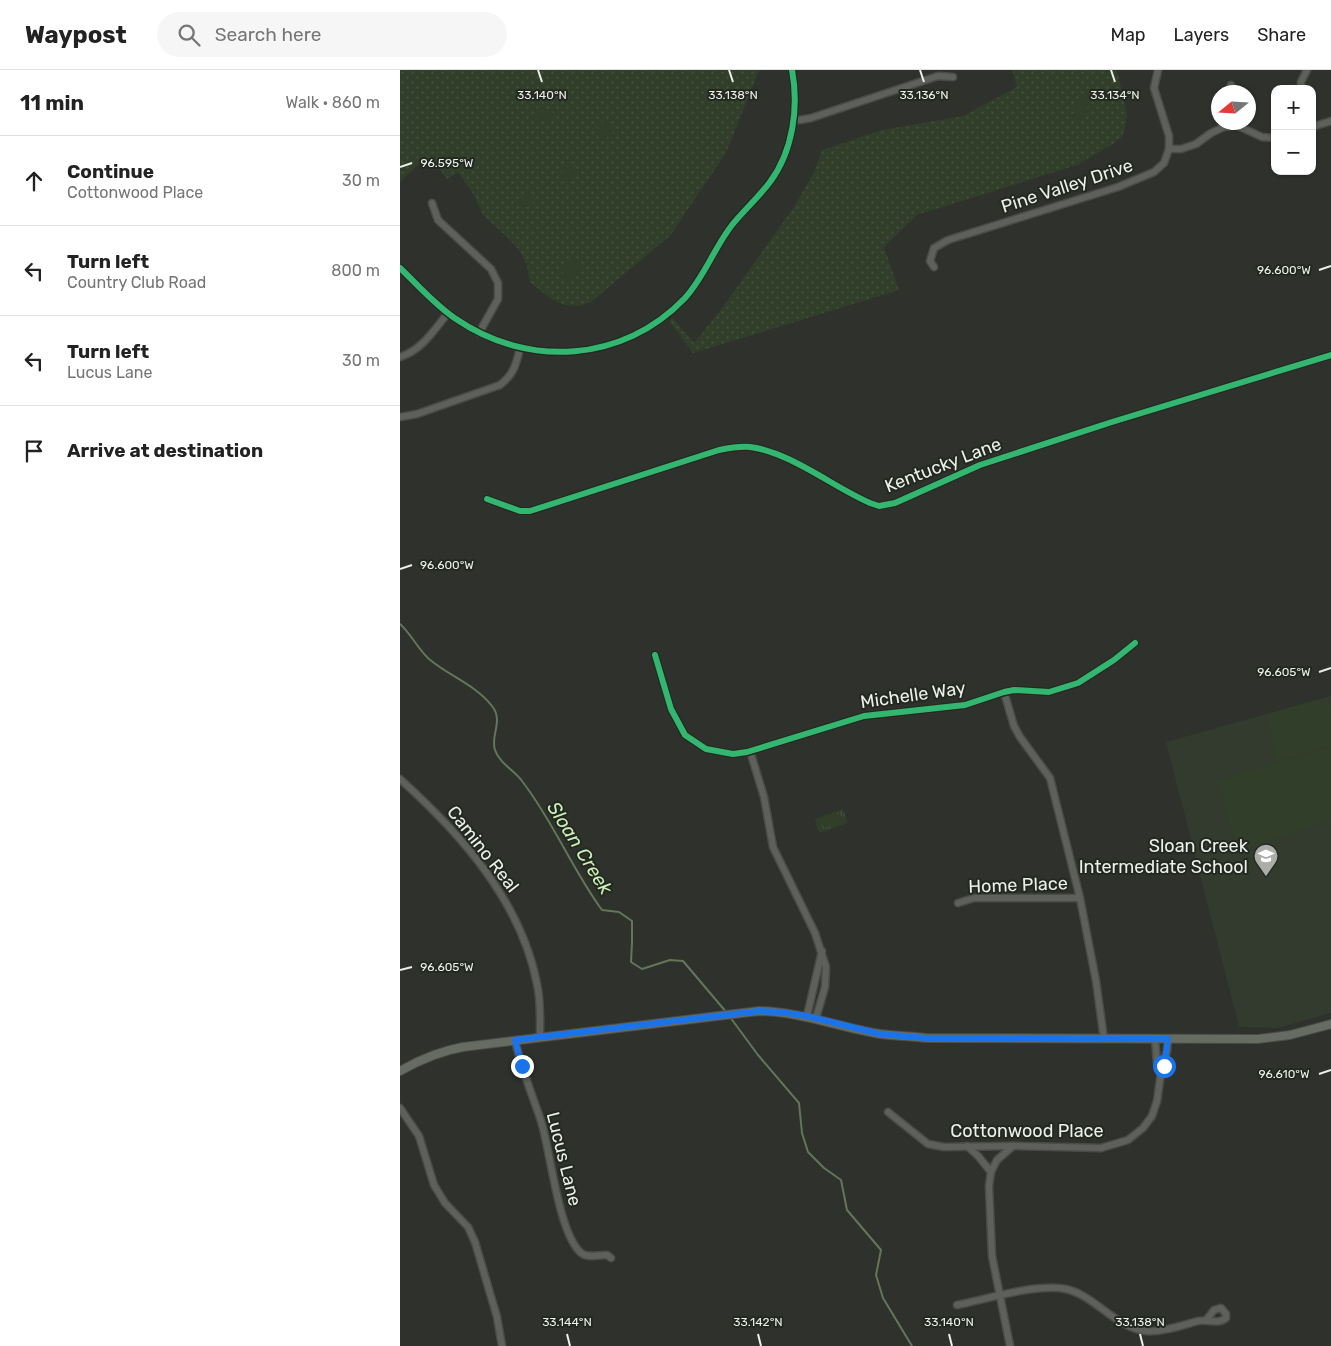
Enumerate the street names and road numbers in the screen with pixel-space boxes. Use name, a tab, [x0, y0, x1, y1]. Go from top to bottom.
street label: Pine Valley Drive	[998, 154, 1136, 218]
street label: Kentucky Lane	[882, 433, 1004, 497]
street label: Michelle Way	[859, 677, 967, 713]
street label: Camino Real	[442, 801, 524, 897]
street label: Home Place	[968, 872, 1068, 898]
street label: Lucus Lane	[542, 1110, 586, 1208]
street label: Cottonwood Place	[950, 1120, 1104, 1142]

